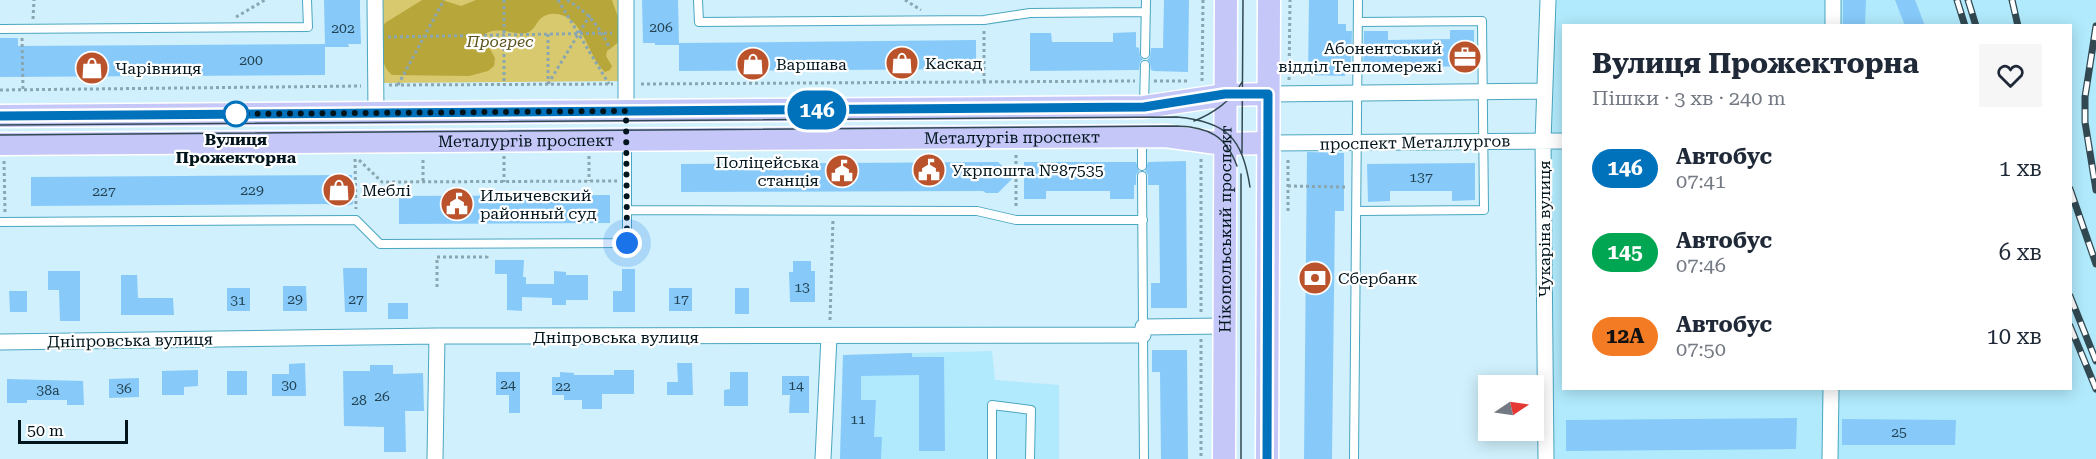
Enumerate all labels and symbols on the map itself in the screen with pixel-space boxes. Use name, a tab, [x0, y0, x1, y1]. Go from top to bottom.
house number: 206	[649, 19, 673, 35]
house number: 202	[331, 20, 355, 36]
park label: Прогрес	[466, 32, 534, 51]
place label: Абонентський відділ Тепломережі	[1278, 39, 1442, 76]
office icon: Абонентський відділ Тепломережі	[1447, 39, 1483, 75]
shop icon: Каскад	[884, 45, 920, 81]
shop icon: Варшава	[735, 46, 771, 82]
shop icon: Чарівниця	[74, 50, 110, 86]
house number: 200	[239, 52, 263, 68]
place label: Каскад	[925, 54, 982, 73]
place label: Варшава	[776, 55, 847, 74]
place label: Чарівниця	[115, 59, 201, 78]
line badge: 146	[782, 90, 852, 130]
marker: Вулиця Прожекторна	[223, 101, 249, 127]
street label: Нікопольський проспект	[1216, 125, 1235, 333]
street label: Металургів проспект	[924, 127, 1100, 148]
place label: Вулиця Прожекторна	[176, 130, 297, 167]
street label: Металургів проспект	[438, 131, 614, 151]
street label: проспект Металлургов	[1319, 131, 1511, 154]
public building icon: Укрпошта №87535	[911, 152, 947, 188]
place label: Поліцейська станція	[716, 153, 819, 190]
public building icon: Поліцейська станція	[824, 153, 860, 189]
street label: Чукаріна вулиця	[1535, 160, 1554, 298]
place label: Укрпошта №87535	[952, 161, 1104, 180]
house number: 137	[1409, 169, 1433, 185]
shop icon: Меблі	[321, 172, 357, 208]
place label: Меблі	[362, 181, 411, 200]
house number: 229	[240, 182, 264, 198]
house number: 227	[92, 183, 116, 199]
public building icon: Ильичевский районный суд	[439, 186, 475, 222]
place label: Ильичевский районный суд	[480, 186, 597, 223]
your location	[612, 228, 642, 258]
bank icon: Сбербанк	[1297, 260, 1333, 296]
place label: Сбербанк	[1338, 269, 1417, 288]
house number: 13	[794, 279, 810, 295]
house number: 29	[287, 291, 303, 307]
house number: 27	[348, 291, 364, 307]
house number: 17	[673, 291, 689, 307]
house number: 31	[230, 292, 246, 308]
street label: Дніпровська вулиця	[533, 328, 699, 347]
street label: Дніпровська вулиця	[47, 330, 213, 351]
north arrow	[1478, 375, 1544, 441]
house number: 24	[500, 376, 516, 392]
house number: 30	[281, 377, 297, 393]
house number: 14	[788, 377, 804, 393]
house number: 22	[555, 378, 571, 394]
house number: 36	[116, 380, 132, 396]
house number: 38а	[36, 382, 60, 398]
house number: 26	[374, 388, 390, 404]
house number: 28	[351, 392, 367, 408]
house number: 11	[850, 411, 866, 427]
scale bar	[18, 417, 128, 444]
house number: 25	[1891, 424, 1907, 440]

